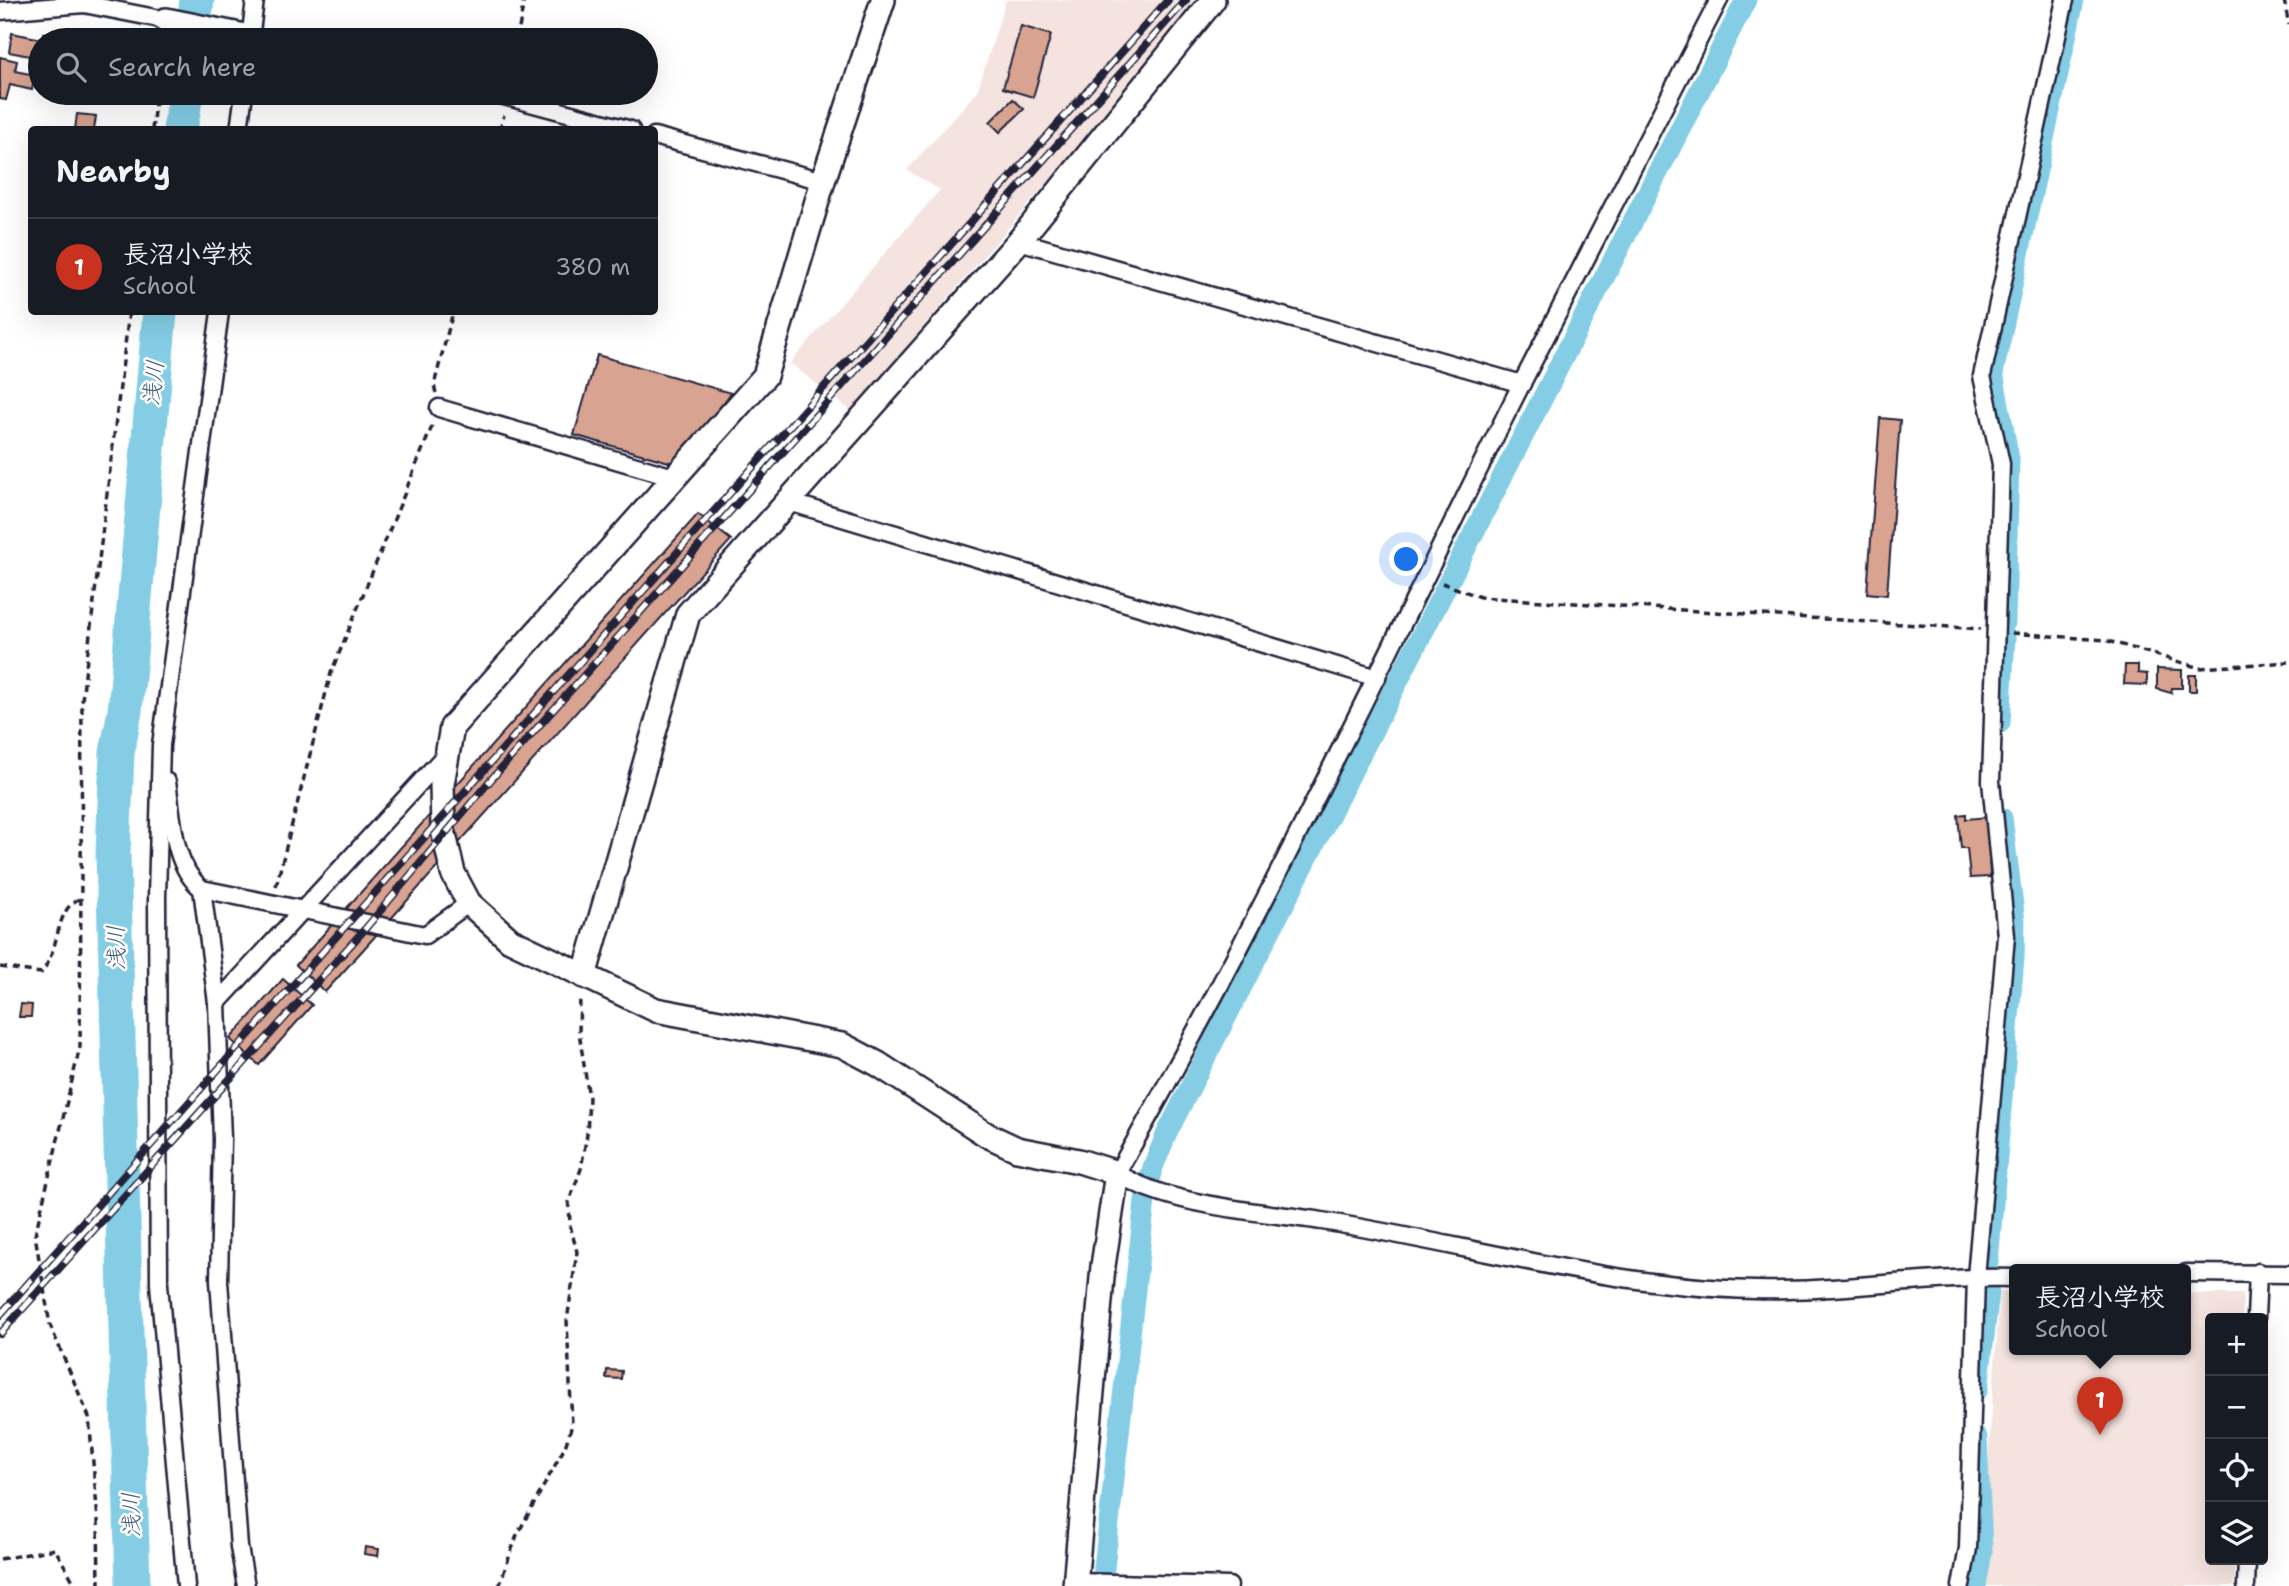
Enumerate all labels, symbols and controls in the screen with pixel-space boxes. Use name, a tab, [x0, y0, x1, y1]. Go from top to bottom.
search box	[28, 28, 658, 105]
icon: search	[52, 48, 90, 86]
text: Search here	[108, 49, 257, 84]
text: Nearby	[56, 151, 171, 192]
text: 長沼小学校	[123, 236, 253, 271]
text: 1	[74, 252, 84, 282]
text: 380 m	[555, 252, 630, 282]
text: School	[123, 271, 195, 301]
water label: 浅川	[136, 359, 170, 407]
your location	[1389, 542, 1423, 576]
water label: 浅川	[100, 924, 132, 972]
popup	[2009, 1264, 2191, 1355]
text: 長沼小学校	[2035, 1279, 2165, 1314]
map controls	[2205, 1313, 2268, 1565]
button: +	[2205, 1313, 2268, 1376]
text: School	[2035, 1314, 2107, 1344]
button: −	[2205, 1376, 2268, 1439]
pin: 1	[2077, 1377, 2123, 1435]
button: locate	[2205, 1439, 2268, 1502]
water label: 浅川	[115, 1491, 147, 1539]
button: layers	[2205, 1502, 2268, 1565]

